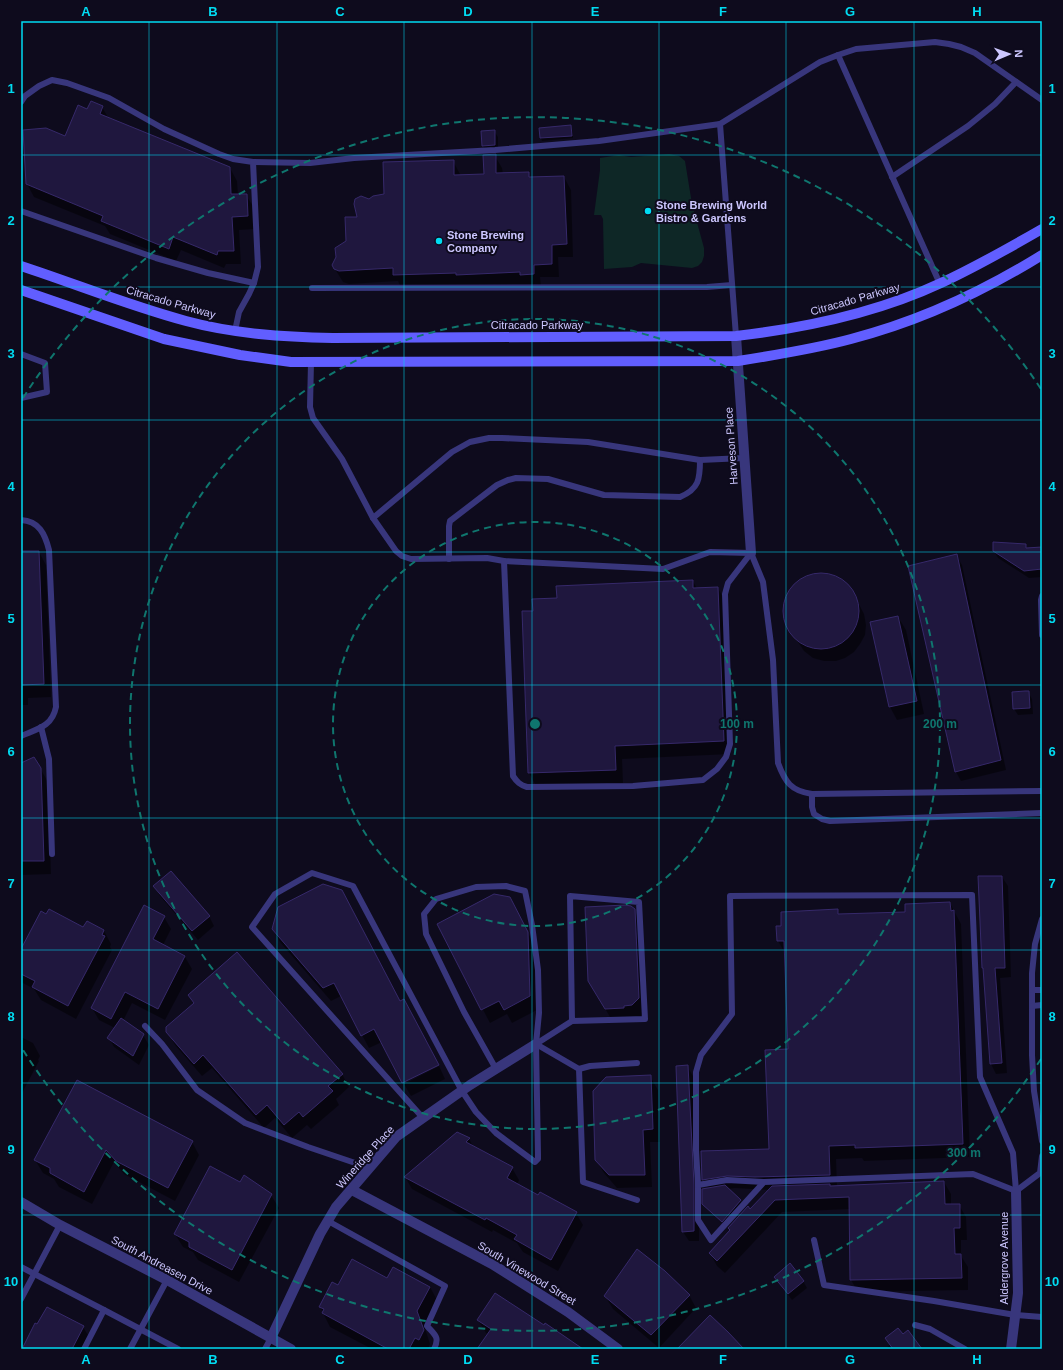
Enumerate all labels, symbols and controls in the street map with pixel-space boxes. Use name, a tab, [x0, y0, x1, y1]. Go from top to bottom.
text: A	[81, 4, 91, 19]
text: B	[208, 4, 218, 19]
text: C	[335, 4, 345, 19]
text: D	[463, 4, 473, 19]
text: E	[591, 4, 600, 19]
text: F	[719, 4, 727, 19]
text: G	[845, 4, 855, 19]
text: H	[972, 4, 982, 19]
north arrow	[989, 34, 1029, 74]
text: N	[1013, 49, 1025, 58]
text: 1	[7, 81, 15, 96]
text: 1	[1048, 81, 1056, 96]
place label: Stone Brewing World Bistro & Gardens	[656, 199, 767, 224]
marker: Stone Brewing World Bistro & Gardens	[643, 206, 653, 216]
text: 2	[7, 213, 15, 228]
text: 2	[1048, 213, 1056, 228]
place label: Stone Brewing Company	[447, 229, 524, 254]
marker: Stone Brewing Company	[434, 236, 444, 246]
street label: Citracado Parkway	[809, 280, 901, 317]
street label: Citracado Parkway	[125, 284, 217, 321]
street label: Citracado Parkway	[491, 319, 584, 331]
text: 3	[7, 346, 15, 361]
text: 3	[1048, 346, 1056, 361]
street label: Harveson Place	[722, 407, 740, 485]
text: 4	[7, 479, 15, 494]
text: 4	[1048, 479, 1056, 494]
text: 5	[7, 611, 15, 626]
text: 5	[1048, 611, 1056, 626]
centre of rings	[528, 717, 542, 731]
text: 100 m	[720, 717, 754, 731]
text: 200 m	[923, 717, 957, 731]
text: 6	[7, 744, 15, 759]
text: 6	[1048, 744, 1056, 759]
text: 7	[7, 876, 15, 891]
text: 7	[1048, 876, 1056, 891]
text: 8	[7, 1009, 15, 1024]
text: 8	[1048, 1009, 1056, 1024]
street label: Wineridge Place	[334, 1123, 396, 1191]
text: 9	[7, 1142, 15, 1157]
text: 9	[1048, 1142, 1056, 1157]
text: 300 m	[947, 1146, 981, 1160]
street label: Aldergrove Avenue	[998, 1212, 1010, 1304]
street label: South Andreasen Drive	[109, 1233, 215, 1297]
street label: South Vinewood Street	[476, 1239, 578, 1307]
text: 10	[4, 1274, 18, 1289]
text: 10	[1045, 1274, 1059, 1289]
text: A	[81, 1352, 91, 1367]
text: B	[208, 1352, 218, 1367]
text: C	[335, 1352, 345, 1367]
text: D	[463, 1352, 473, 1367]
text: E	[591, 1352, 600, 1367]
text: F	[719, 1352, 727, 1367]
text: G	[845, 1352, 855, 1367]
text: H	[972, 1352, 982, 1367]

